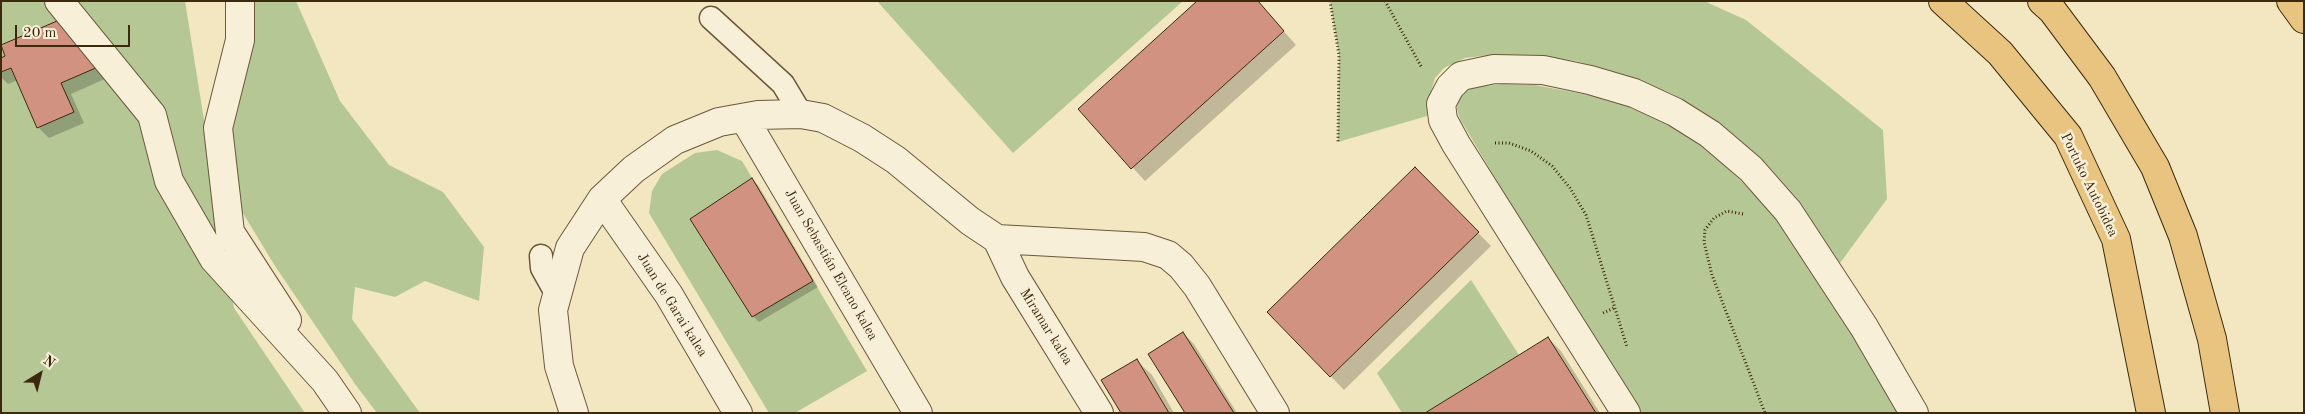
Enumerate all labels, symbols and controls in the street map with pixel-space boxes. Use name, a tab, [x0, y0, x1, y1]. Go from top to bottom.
scale bar	[18, 15, 132, 47]
text: 20 m	[23, 26, 57, 41]
street label: Portuko Autobidea	[2057, 130, 2121, 240]
street label: Juan Sebastián Elcano kalea	[781, 186, 881, 344]
street label: Juan de Garai kalea	[633, 250, 711, 360]
street label: Miramar kalea	[1016, 286, 1076, 368]
north arrow	[15, 349, 65, 399]
text: N	[40, 353, 57, 371]

